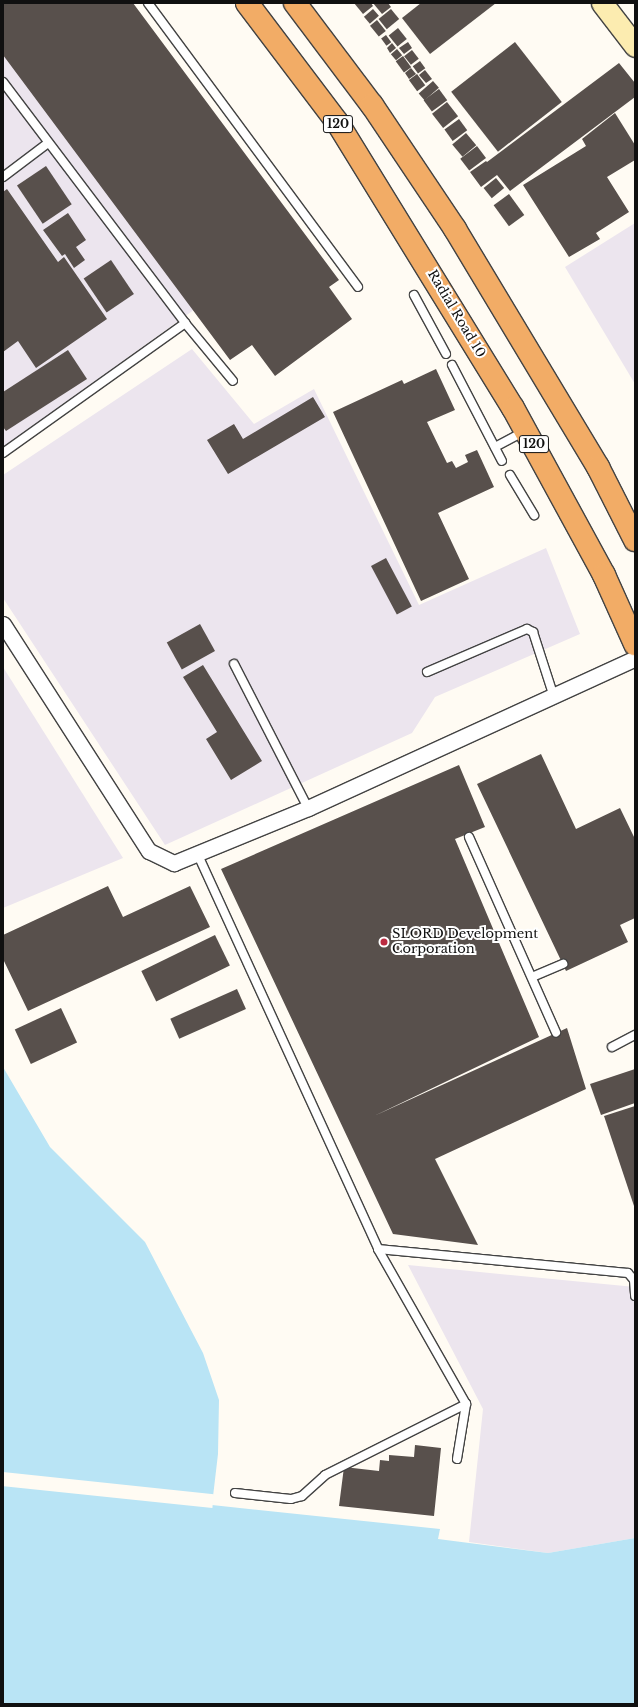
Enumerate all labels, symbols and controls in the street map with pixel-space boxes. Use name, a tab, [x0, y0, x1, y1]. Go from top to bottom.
road number: 120	[322, 114, 354, 134]
street label: Radial Road 10	[424, 267, 488, 361]
road number: 120	[518, 434, 550, 454]
place label: SLORD Development Corporation	[392, 927, 538, 958]
marker: SLORD Development Corporation	[379, 937, 389, 947]

